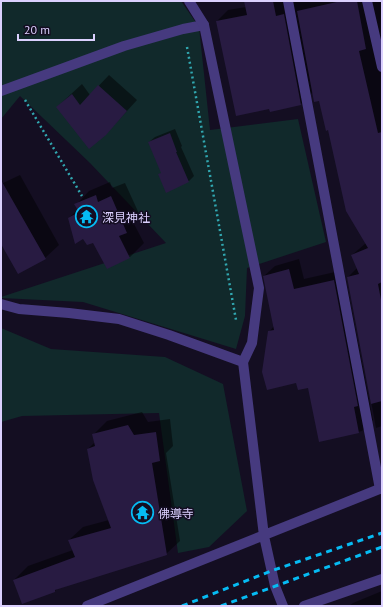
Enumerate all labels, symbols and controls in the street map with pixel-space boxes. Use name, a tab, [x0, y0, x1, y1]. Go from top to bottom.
scale bar	[18, 16, 94, 42]
text: 20 m	[24, 22, 50, 37]
temple icon: 深見神社	[73, 204, 99, 230]
place label: 深見神社	[102, 210, 150, 225]
temple icon: 佛導寺	[129, 500, 155, 526]
place label: 佛導寺	[158, 506, 194, 521]

